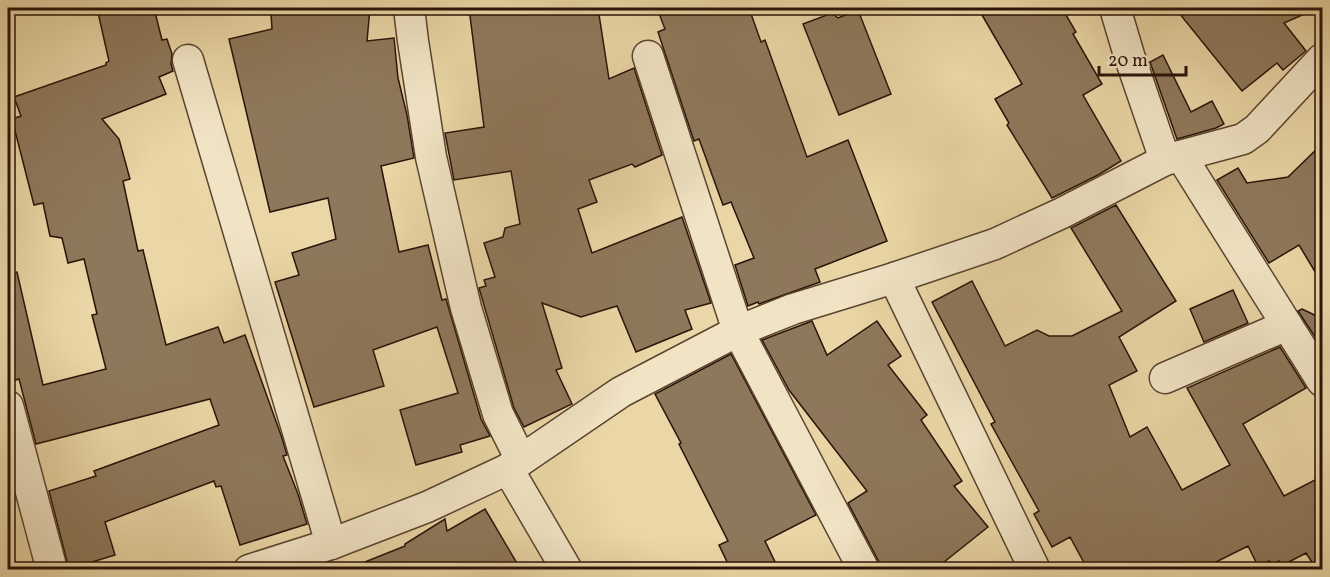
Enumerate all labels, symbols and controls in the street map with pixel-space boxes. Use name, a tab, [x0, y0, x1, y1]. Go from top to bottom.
scale bar	[1099, 39, 1186, 77]
text: 20 m	[1108, 49, 1148, 74]

